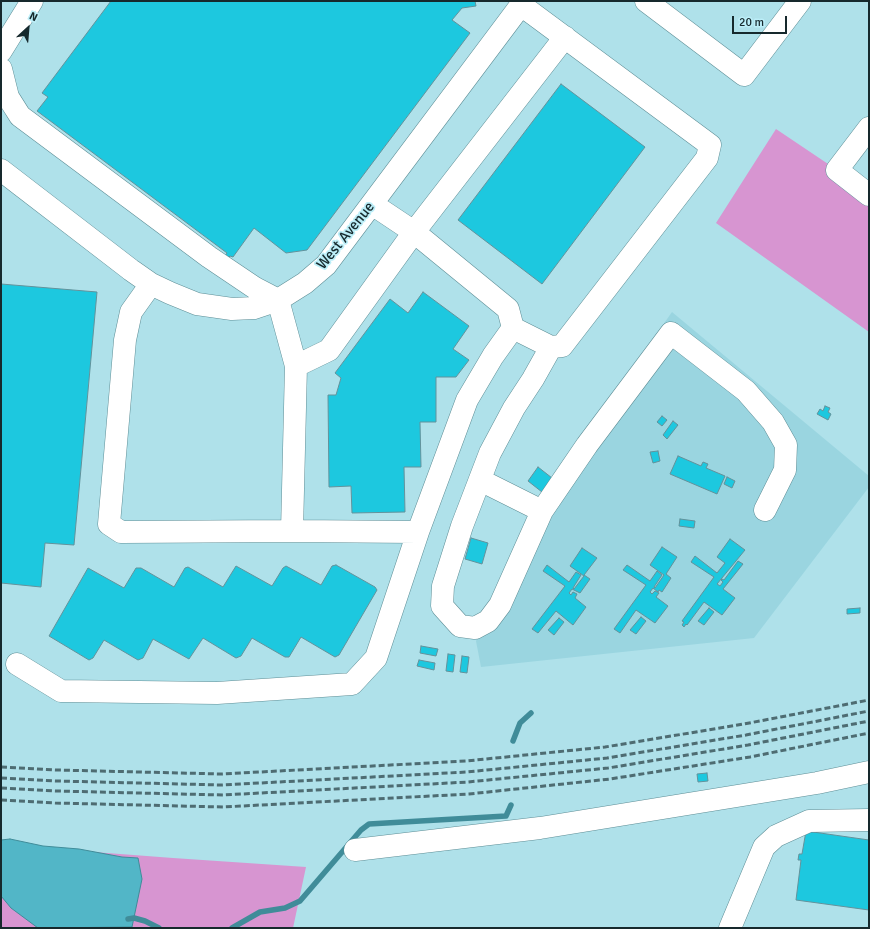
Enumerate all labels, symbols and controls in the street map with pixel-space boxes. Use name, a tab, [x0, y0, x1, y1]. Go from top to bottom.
north arrow	[8, 8, 48, 48]
scale bar	[734, 8, 789, 34]
text: N	[27, 9, 40, 24]
text: 20 m	[739, 15, 764, 30]
street label: West Avenue	[313, 199, 379, 273]

